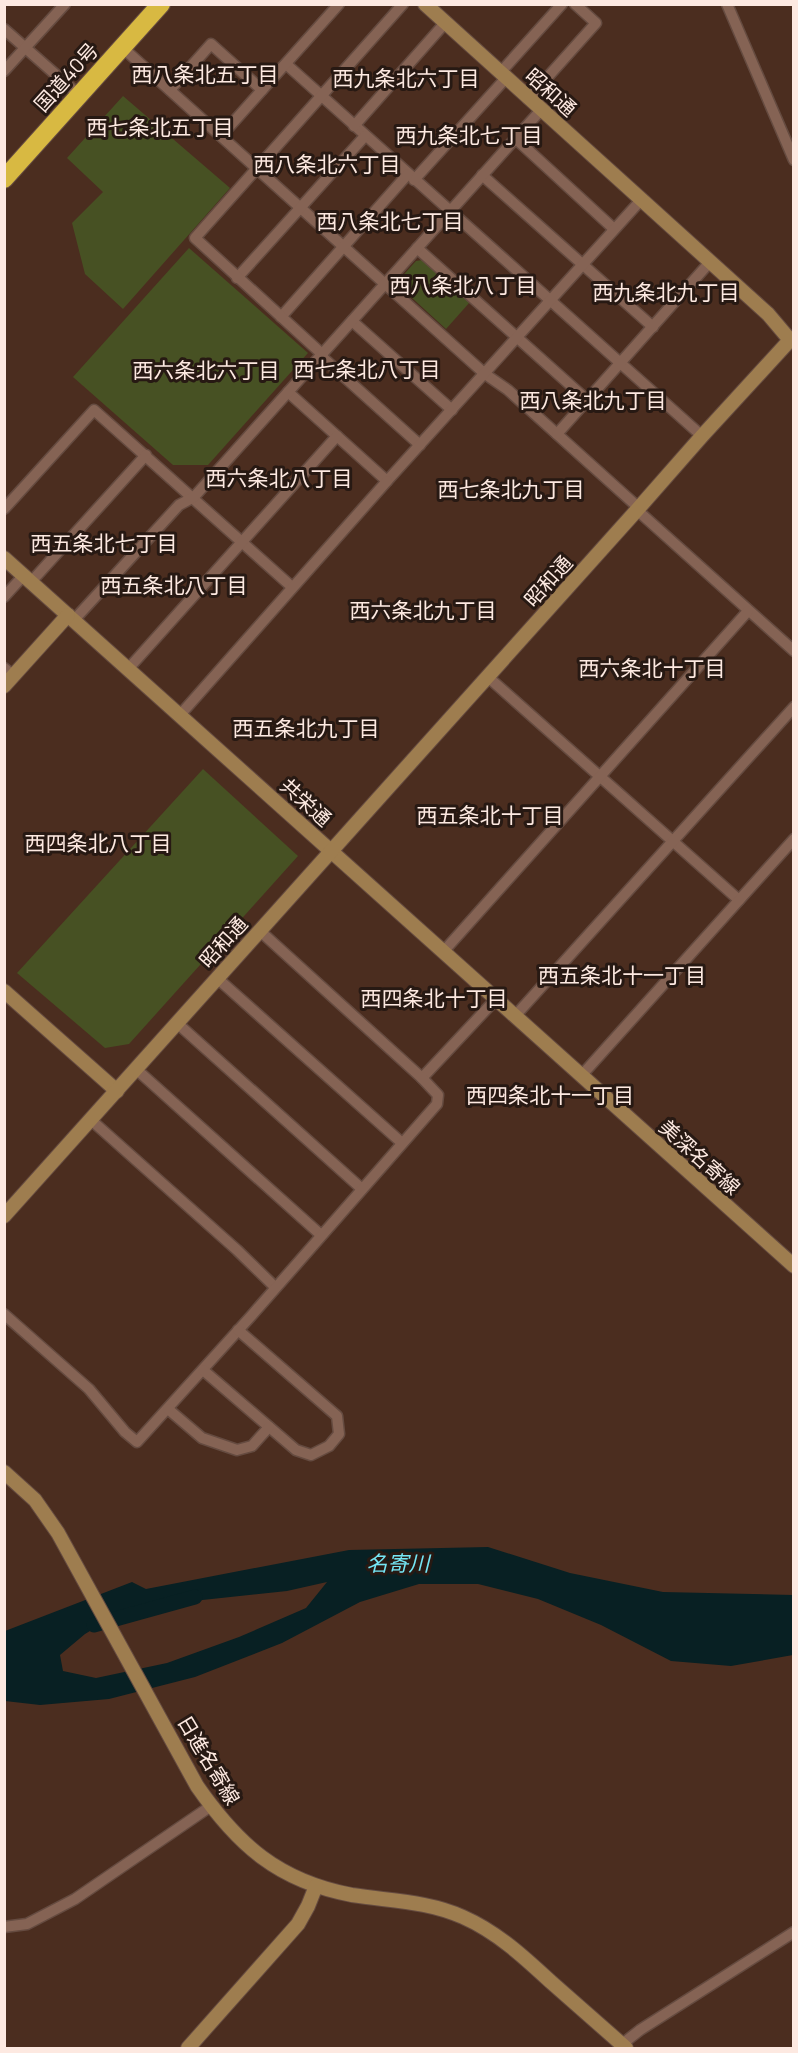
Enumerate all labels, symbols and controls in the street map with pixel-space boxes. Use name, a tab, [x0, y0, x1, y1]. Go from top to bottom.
street label: 国道40号	[28, 37, 104, 117]
district label: 西八条北五丁目	[132, 60, 279, 88]
street label: 昭和通	[520, 62, 582, 122]
district label: 西九条北六丁目	[333, 64, 480, 92]
district label: 西七条北五丁目	[87, 113, 234, 141]
district label: 西九条北七丁目	[396, 121, 543, 149]
district label: 西八条北六丁目	[254, 150, 401, 178]
district label: 西八条北七丁目	[317, 207, 464, 235]
district label: 西八条北八丁目	[390, 271, 537, 299]
district label: 西九条北九丁目	[593, 278, 740, 306]
district label: 西七条北八丁目	[294, 355, 441, 383]
district label: 西六条北六丁目	[133, 356, 280, 384]
district label: 西八条北九丁目	[520, 386, 667, 414]
district label: 西六条北八丁目	[206, 464, 353, 492]
district label: 西七条北九丁目	[438, 475, 585, 503]
district label: 西五条北七丁目	[31, 529, 178, 557]
street label: 昭和通	[518, 550, 578, 612]
district label: 西五条北八丁目	[101, 571, 248, 599]
district label: 西六条北九丁目	[350, 596, 497, 624]
district label: 西六条北十丁目	[579, 654, 726, 682]
district label: 西五条北九丁目	[233, 714, 380, 742]
street label: 共栄通	[275, 772, 337, 832]
district label: 西五条北十丁目	[417, 801, 564, 829]
district label: 西四条北八丁目	[25, 829, 172, 857]
street label: 昭和通	[193, 911, 253, 973]
district label: 西五条北十一丁目	[538, 961, 706, 989]
district label: 西四条北十丁目	[361, 984, 508, 1012]
district label: 西四条北十一丁目	[466, 1081, 634, 1109]
street label: 美深名寄線	[654, 1114, 746, 1200]
water label: 名寄川	[367, 1549, 431, 1577]
street label: 日進名寄線	[172, 1710, 246, 1810]

